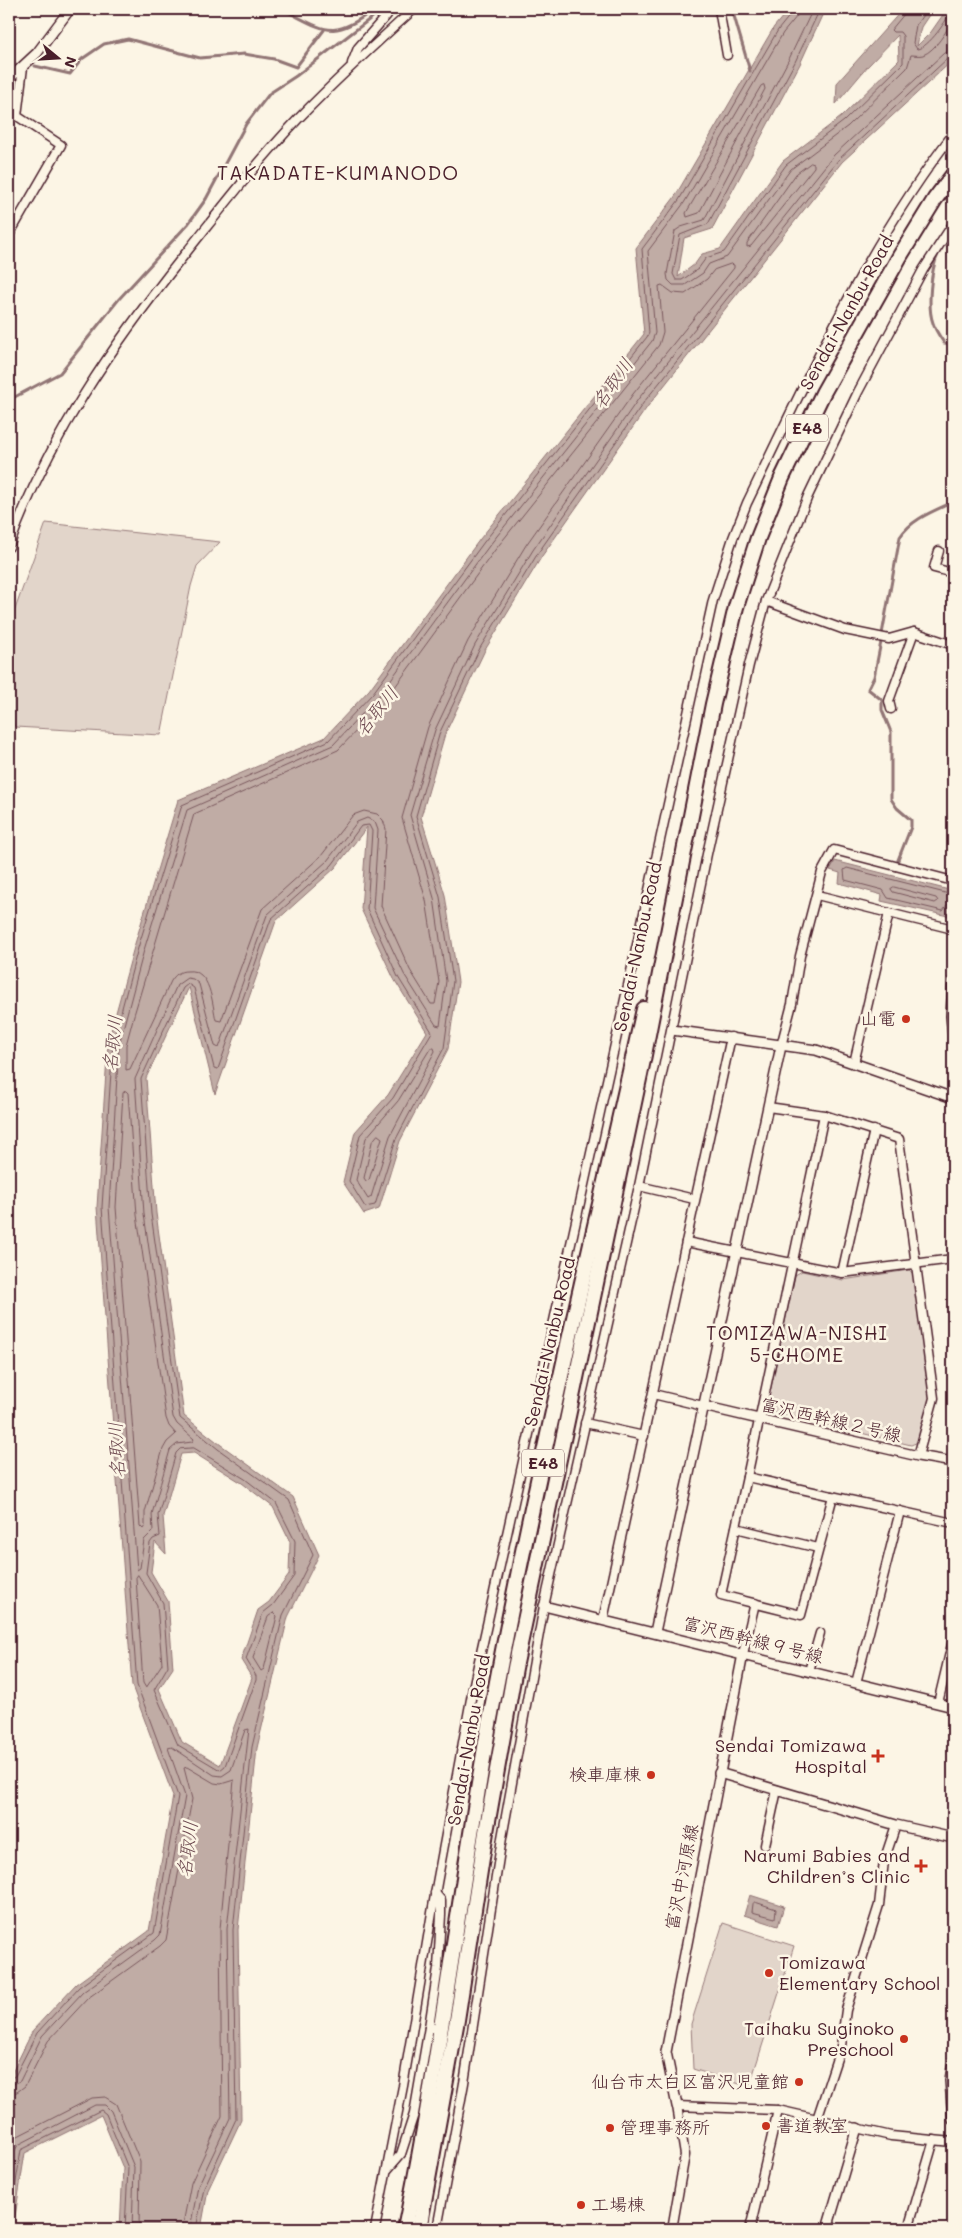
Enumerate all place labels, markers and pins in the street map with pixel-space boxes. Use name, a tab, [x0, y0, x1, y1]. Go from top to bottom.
place label: 山電	[860, 1006, 896, 1030]
marker: 山電	[900, 1013, 912, 1025]
place label: Sendai Tomizawa Hospital	[715, 1733, 867, 1778]
marker: Sendai Tomizawa Hospital	[871, 1749, 885, 1763]
place label: 検車庫棟	[569, 1762, 641, 1786]
marker: 検車庫棟	[645, 1769, 657, 1781]
place label: Narumi Babies and Children’s Clinic	[743, 1843, 910, 1888]
marker: Narumi Babies and Children’s Clinic	[914, 1859, 928, 1873]
place label: Tomizawa Elementary School	[779, 1950, 941, 1995]
marker: Tomizawa Elementary School	[763, 1967, 775, 1979]
place label: Taihaku Suginoko Preschool	[744, 2016, 894, 2061]
marker: Taihaku Suginoko Preschool	[898, 2033, 910, 2045]
place label: 仙台市太白区富沢児童館	[591, 2069, 789, 2093]
marker: 仙台市太白区富沢児童館	[793, 2076, 805, 2088]
place label: 書道教室	[776, 2113, 848, 2137]
place label: 管理事務所	[620, 2115, 710, 2139]
marker: 書道教室	[760, 2120, 772, 2132]
marker: 管理事務所	[604, 2122, 616, 2134]
place label: 工場棟	[591, 2192, 645, 2216]
marker: 工場棟	[575, 2199, 587, 2211]

